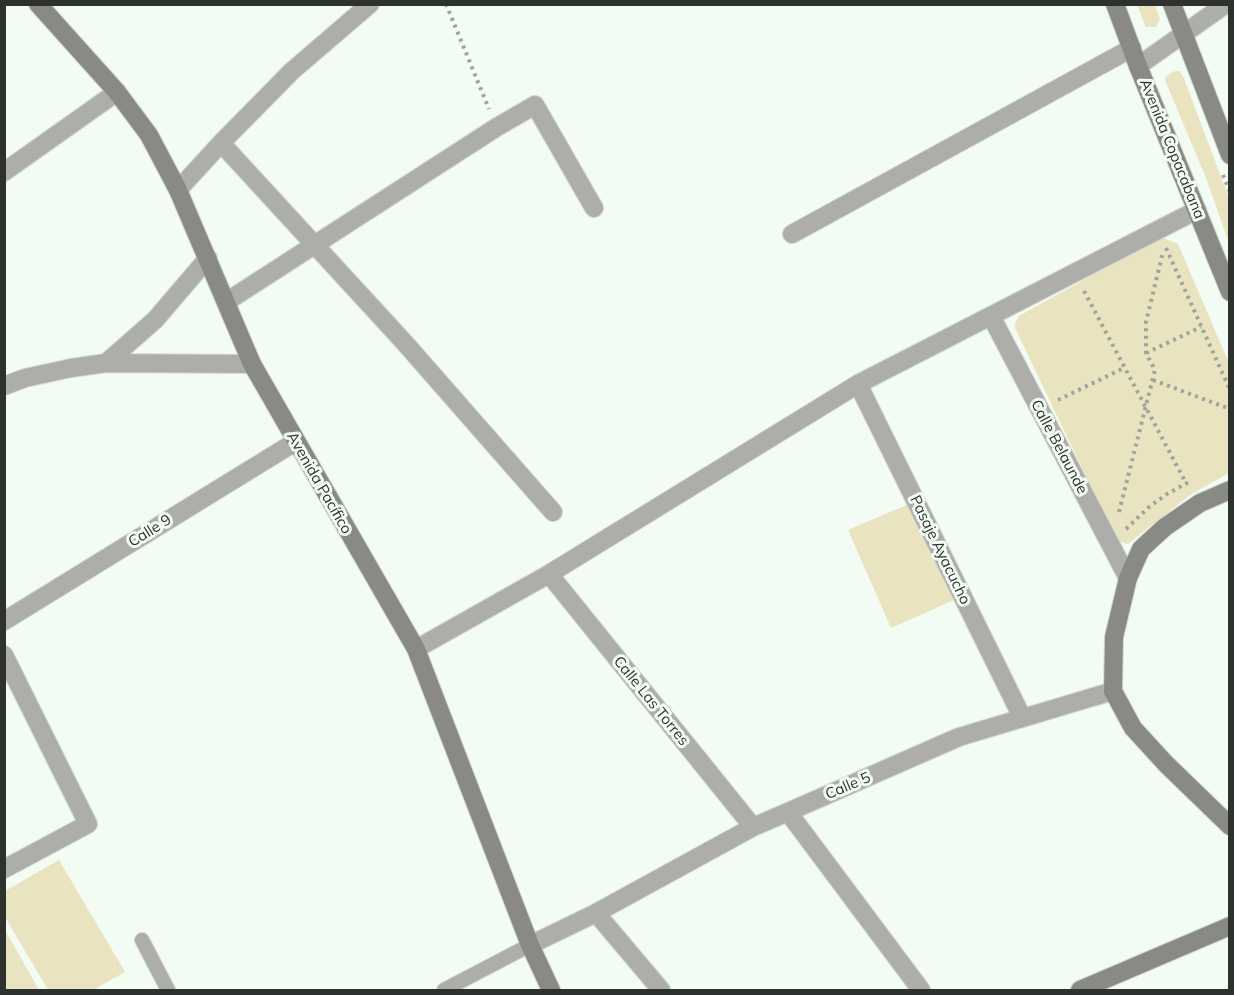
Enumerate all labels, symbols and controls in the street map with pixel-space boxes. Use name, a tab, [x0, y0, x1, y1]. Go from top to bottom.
street label: Avenida Copacabana	[1136, 76, 1208, 222]
street label: Calle Belaunde	[1027, 397, 1091, 497]
street label: Avenida Pacífico	[283, 429, 355, 537]
street label: Pasaje Ayacucho	[906, 493, 974, 607]
street label: Calle 9	[125, 511, 175, 551]
street label: Calle Las Torres	[610, 653, 692, 749]
street label: Calle 5	[823, 768, 873, 804]

